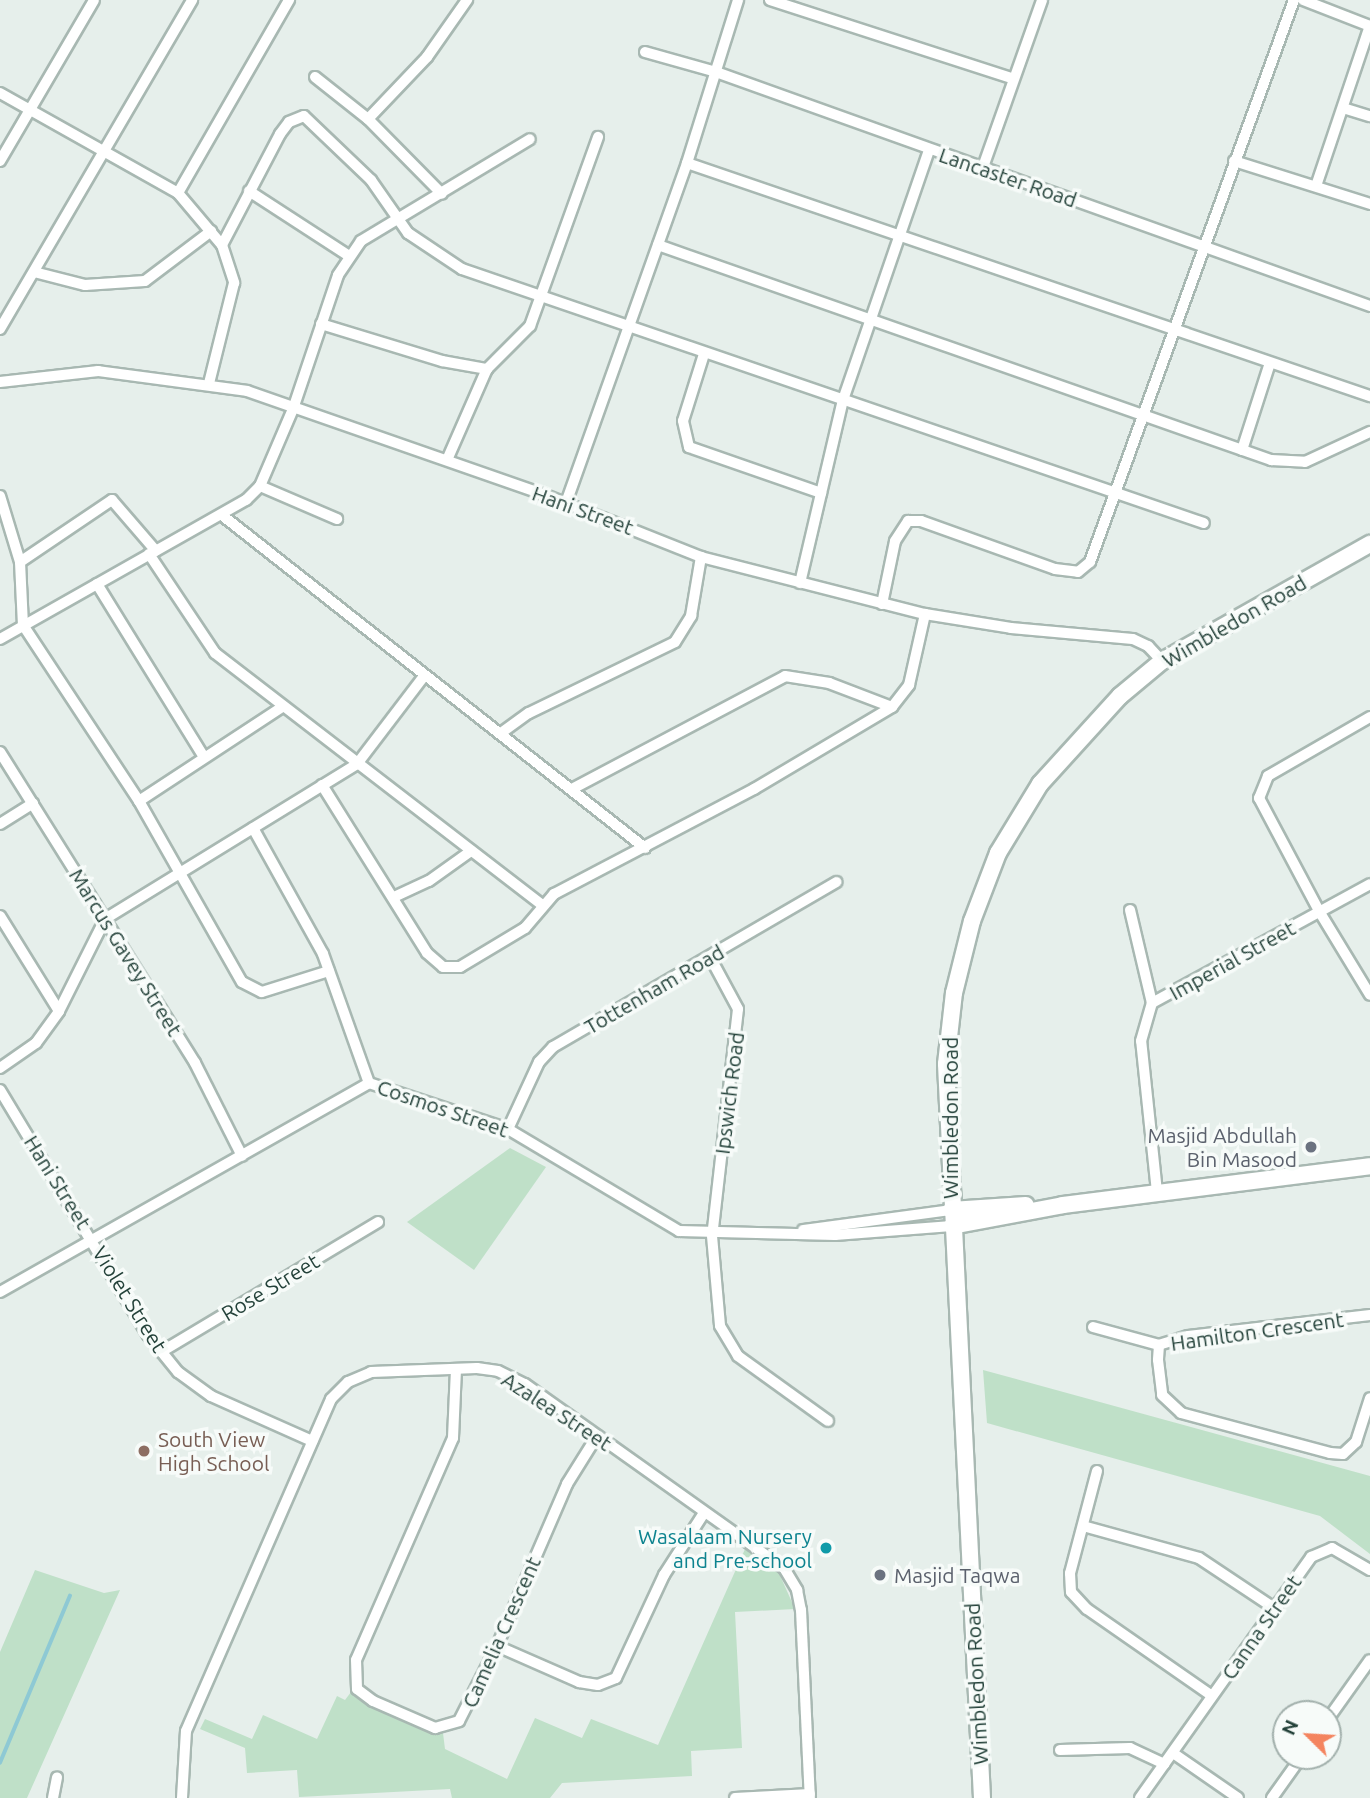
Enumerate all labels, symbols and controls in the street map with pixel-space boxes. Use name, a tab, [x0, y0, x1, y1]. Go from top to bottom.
street label: Lancaster Road	[936, 142, 1080, 212]
street label: Hani Street	[529, 480, 637, 540]
street label: Wimbledon Road	[1157, 570, 1311, 672]
street label: Marcus Gavey Street	[64, 864, 188, 1040]
street label: Imperial Street	[1165, 915, 1299, 1005]
street label: Tottenham Road	[580, 939, 728, 1039]
street label: Ipswich Road	[709, 1030, 749, 1156]
street label: Wimbledon Road	[937, 1037, 963, 1199]
street label: Cosmos Street	[374, 1074, 512, 1142]
place label: Masjid Abdullah Bin Masood	[1148, 1122, 1297, 1172]
street label: Hani Street	[19, 1130, 97, 1234]
marker: Masjid Abdullah Bin Masood	[1303, 1139, 1319, 1155]
street label: Violet Street	[87, 1241, 173, 1357]
street label: Rose Street	[217, 1248, 323, 1326]
street label: Hamilton Crescent	[1169, 1306, 1345, 1356]
street label: Azalea Street	[497, 1366, 617, 1456]
place label: South View High School	[158, 1426, 269, 1476]
marker: South View High School	[136, 1443, 152, 1459]
place label: Wasalaam Nursery and Pre-school	[638, 1523, 812, 1573]
marker: Wasalaam Nursery and Pre-school	[818, 1540, 834, 1556]
street label: Camelia Crescent	[456, 1553, 546, 1711]
place label: Masjid Taqwa	[894, 1562, 1020, 1588]
marker: Masjid Taqwa	[872, 1567, 888, 1583]
street label: Canna Street	[1216, 1570, 1306, 1684]
street label: Wimbledon Road	[959, 1602, 993, 1766]
north arrow	[1272, 1700, 1342, 1770]
text: N	[1277, 1716, 1303, 1738]

